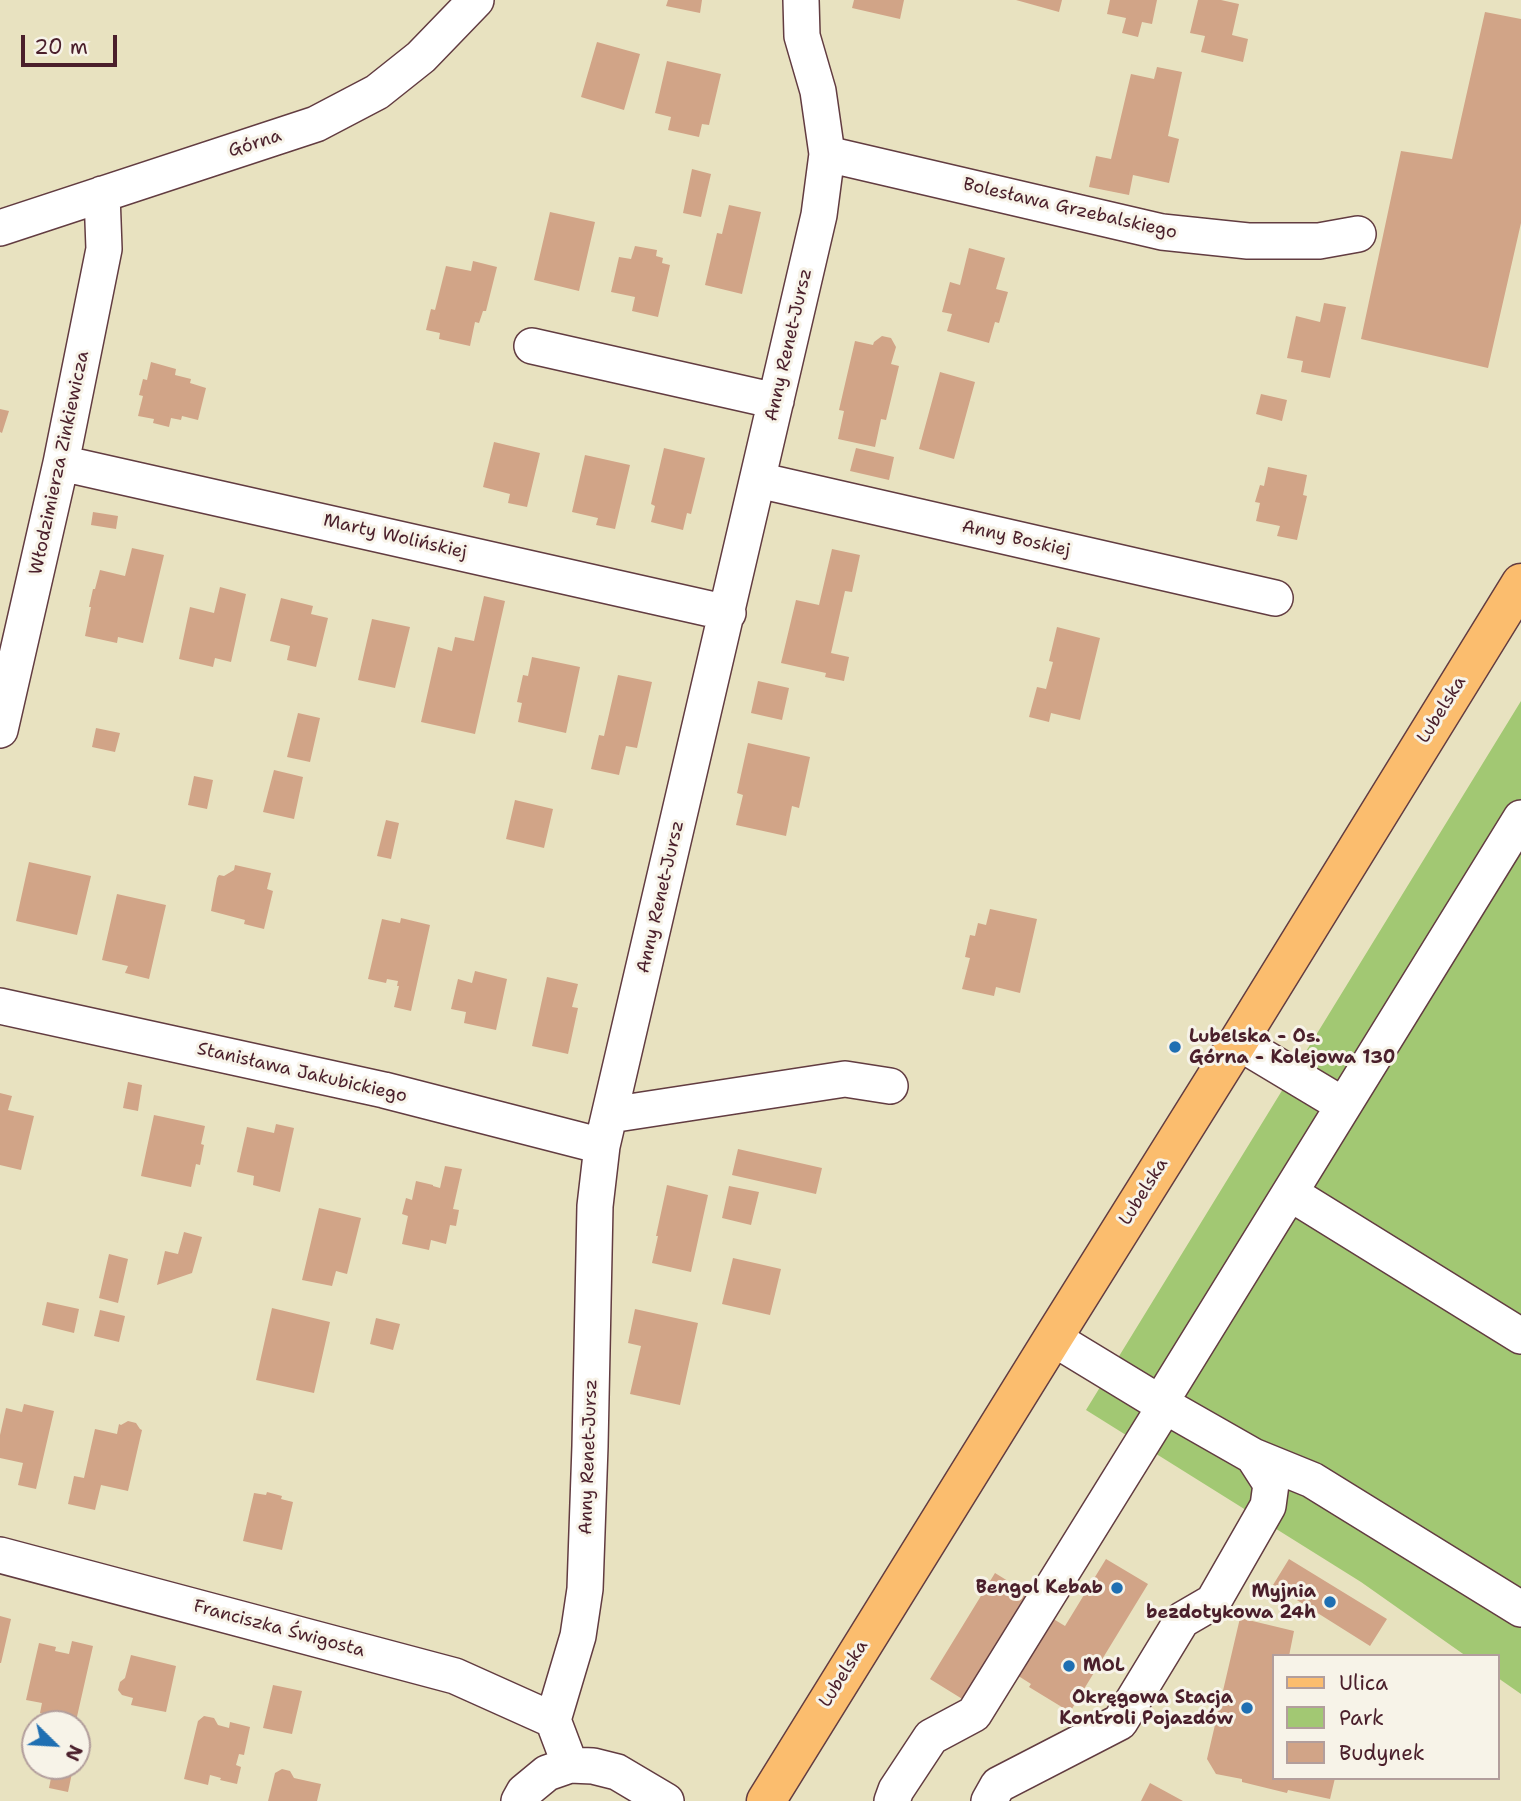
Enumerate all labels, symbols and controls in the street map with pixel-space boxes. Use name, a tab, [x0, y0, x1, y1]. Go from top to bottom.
scale bar	[24, 21, 121, 65]
text: 20 m	[34, 33, 88, 61]
street label: Górna	[226, 125, 284, 163]
street label: Bolesława Grzebalskiego	[961, 174, 1179, 244]
street label: Anny Renet-Jursz	[761, 267, 817, 423]
street label: Włodzimierza Zinkiewicza	[26, 349, 94, 577]
street label: Marty Wolińskiej	[321, 510, 469, 564]
street label: Anny Boskiej	[960, 516, 1072, 562]
street label: Lubelska	[1413, 672, 1471, 748]
street label: Anny Renet-Jursz	[633, 819, 689, 975]
place label: Lubelska - Os. Górna - Kolejowa 130	[1189, 1026, 1395, 1068]
street label: Stanisława Jakubickiego	[195, 1038, 409, 1108]
marker: Lubelska - Os. Górna - Kolejowa 130	[1167, 1039, 1183, 1055]
street label: Lubelska	[1115, 1154, 1173, 1230]
street label: Anny Renet-Jursz	[575, 1379, 603, 1535]
place label: Bengol Kebab	[976, 1577, 1103, 1599]
marker: Bengol Kebab	[1109, 1580, 1125, 1596]
place label: Myjnia bezdotykowa 24h	[1146, 1581, 1316, 1624]
marker: Myjnia bezdotykowa 24h	[1322, 1594, 1338, 1610]
street label: Franciszka Świgosta	[191, 1596, 367, 1662]
street label: Lubelska	[815, 1636, 873, 1712]
legend	[1272, 1654, 1500, 1780]
place label: MOL	[1083, 1655, 1125, 1677]
marker: MOL	[1061, 1658, 1077, 1674]
text: Ulica	[1339, 1669, 1388, 1697]
place label: Okręgowa Stacja Kontroli Pojazdów	[1059, 1687, 1233, 1730]
marker: Okręgowa Stacja Kontroli Pojazdów	[1239, 1700, 1255, 1716]
text: Park	[1339, 1704, 1384, 1732]
north arrow	[21, 1710, 91, 1780]
text: Budynek	[1339, 1739, 1425, 1767]
text: N	[59, 1741, 88, 1765]

